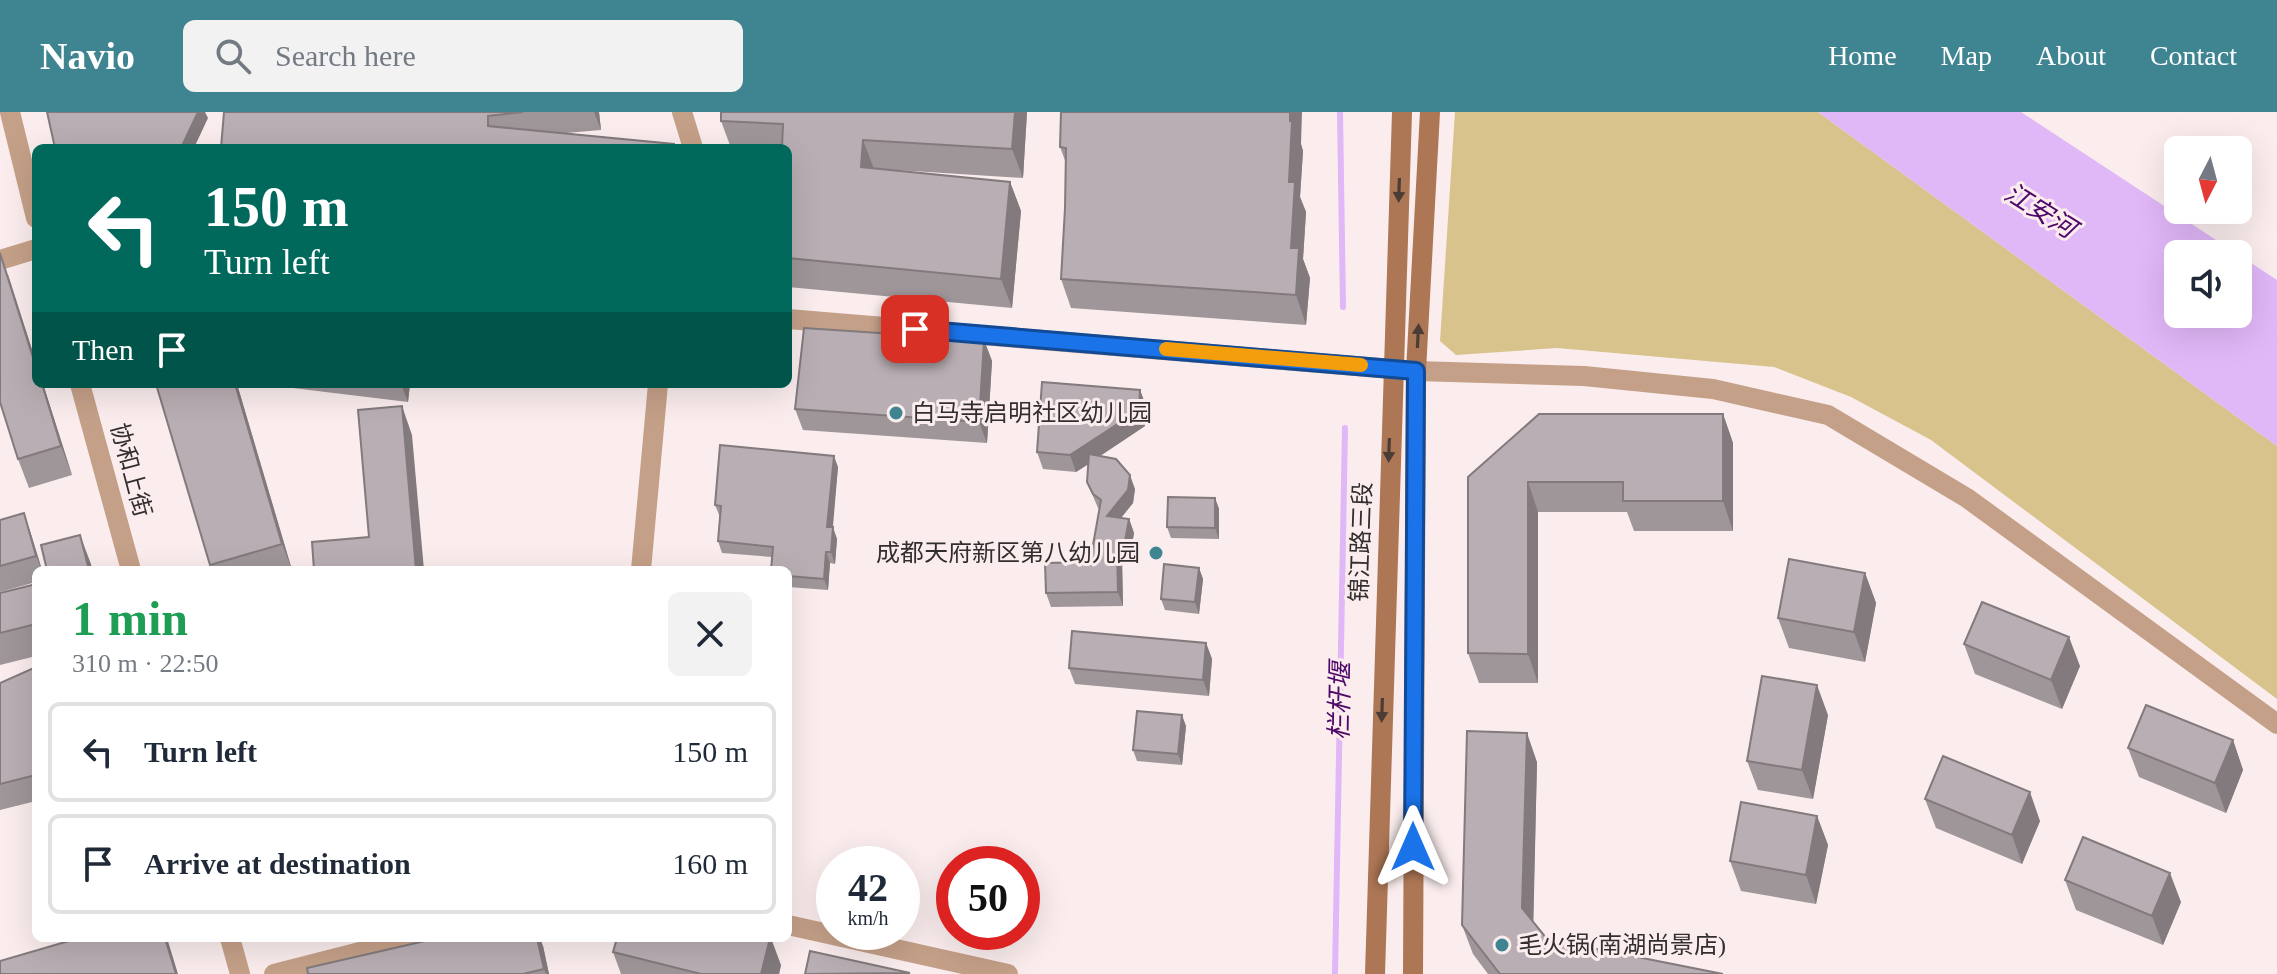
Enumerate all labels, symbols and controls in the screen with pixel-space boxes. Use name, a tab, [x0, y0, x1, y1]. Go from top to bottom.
search box	[183, 20, 743, 92]
icon: search	[211, 34, 255, 78]
text: Navio	[40, 35, 135, 77]
text: Search here	[275, 39, 416, 72]
text: Home	[1828, 40, 1897, 71]
text: Map	[1941, 40, 1992, 71]
text: About	[2036, 40, 2106, 71]
text: Contact	[2150, 40, 2237, 71]
north arrow	[2164, 136, 2252, 224]
map controls	[2164, 136, 2252, 328]
icon: left	[72, 176, 176, 280]
text: 150 m	[204, 176, 349, 238]
one-way arrow	[1392, 178, 1405, 203]
water label: 江安河	[1999, 178, 2085, 247]
button: sound	[2164, 240, 2252, 328]
text: Turn left	[204, 242, 330, 282]
pin	[881, 295, 949, 363]
icon: arrive	[893, 307, 937, 351]
one-way arrow	[1412, 323, 1425, 348]
icon: arrive	[150, 328, 194, 372]
text: Then	[72, 333, 134, 366]
place label: 白马寺启明社区幼儿园	[912, 400, 1152, 426]
marker: 白马寺启明社区幼儿园	[887, 404, 905, 422]
street label: 协和上街	[106, 420, 156, 520]
one-way arrow	[1383, 438, 1396, 463]
street label: 锦江路三段	[1346, 482, 1376, 602]
place label: 成都天府新区第八幼儿园	[876, 540, 1140, 566]
marker: 成都天府新区第八幼儿园	[1147, 544, 1165, 562]
text: 1 min	[72, 592, 188, 645]
button: close	[668, 592, 752, 676]
text: 310 m · 22:50	[72, 649, 219, 678]
water label: 栏杆堰	[1325, 658, 1355, 740]
one-way arrow	[1376, 698, 1389, 723]
icon: left	[76, 730, 120, 774]
text: Turn left	[144, 735, 257, 768]
text: 150 m	[672, 735, 748, 768]
position arrow	[1371, 805, 1455, 889]
icon: arrive	[76, 842, 120, 886]
speed limit sign: 50	[936, 846, 1040, 950]
text: Arrive at destination	[144, 847, 411, 880]
text: 160 m	[672, 847, 748, 880]
text: 42	[848, 865, 888, 910]
text: km/h	[847, 907, 889, 929]
place label: 毛火锅(南湖尚景店)	[1518, 932, 1726, 958]
marker: 毛火锅(南湖尚景店)	[1493, 936, 1511, 954]

